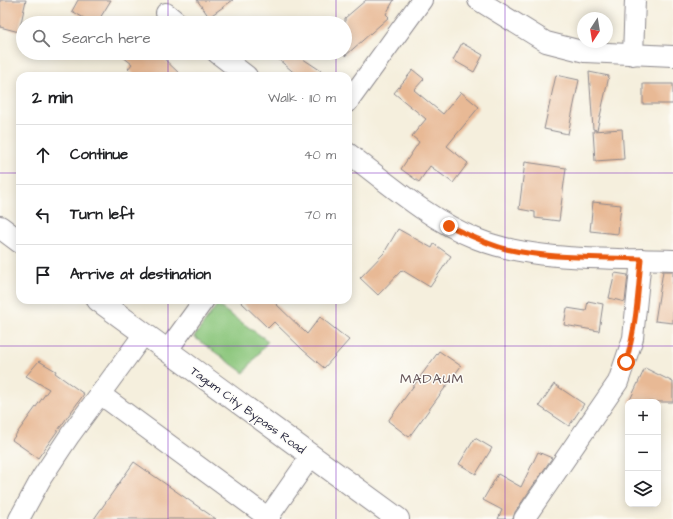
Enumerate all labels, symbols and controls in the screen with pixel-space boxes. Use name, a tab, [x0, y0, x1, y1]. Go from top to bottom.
north arrow	[577, 12, 613, 48]
search box	[16, 16, 352, 60]
icon: search	[30, 27, 52, 49]
text: Search here	[62, 28, 151, 49]
text: 2 min	[32, 86, 73, 110]
text: Walk · 110 m	[268, 89, 336, 107]
icon: ahead	[32, 144, 54, 166]
text: Continue	[70, 144, 128, 165]
text: 40 m	[304, 146, 336, 164]
icon: left	[32, 204, 54, 226]
text: Turn left	[70, 204, 134, 225]
text: 70 m	[304, 206, 336, 224]
route end	[440, 217, 458, 235]
icon: arrive	[32, 264, 54, 286]
text: Arrive at destination	[70, 264, 211, 285]
route start	[617, 353, 635, 371]
street label: Tagum City Bypass Road	[186, 363, 309, 459]
district label: MADAUM	[400, 369, 464, 389]
map controls	[625, 399, 661, 507]
button: +	[625, 399, 661, 435]
button: −	[625, 435, 661, 471]
button: layers	[625, 471, 661, 507]

